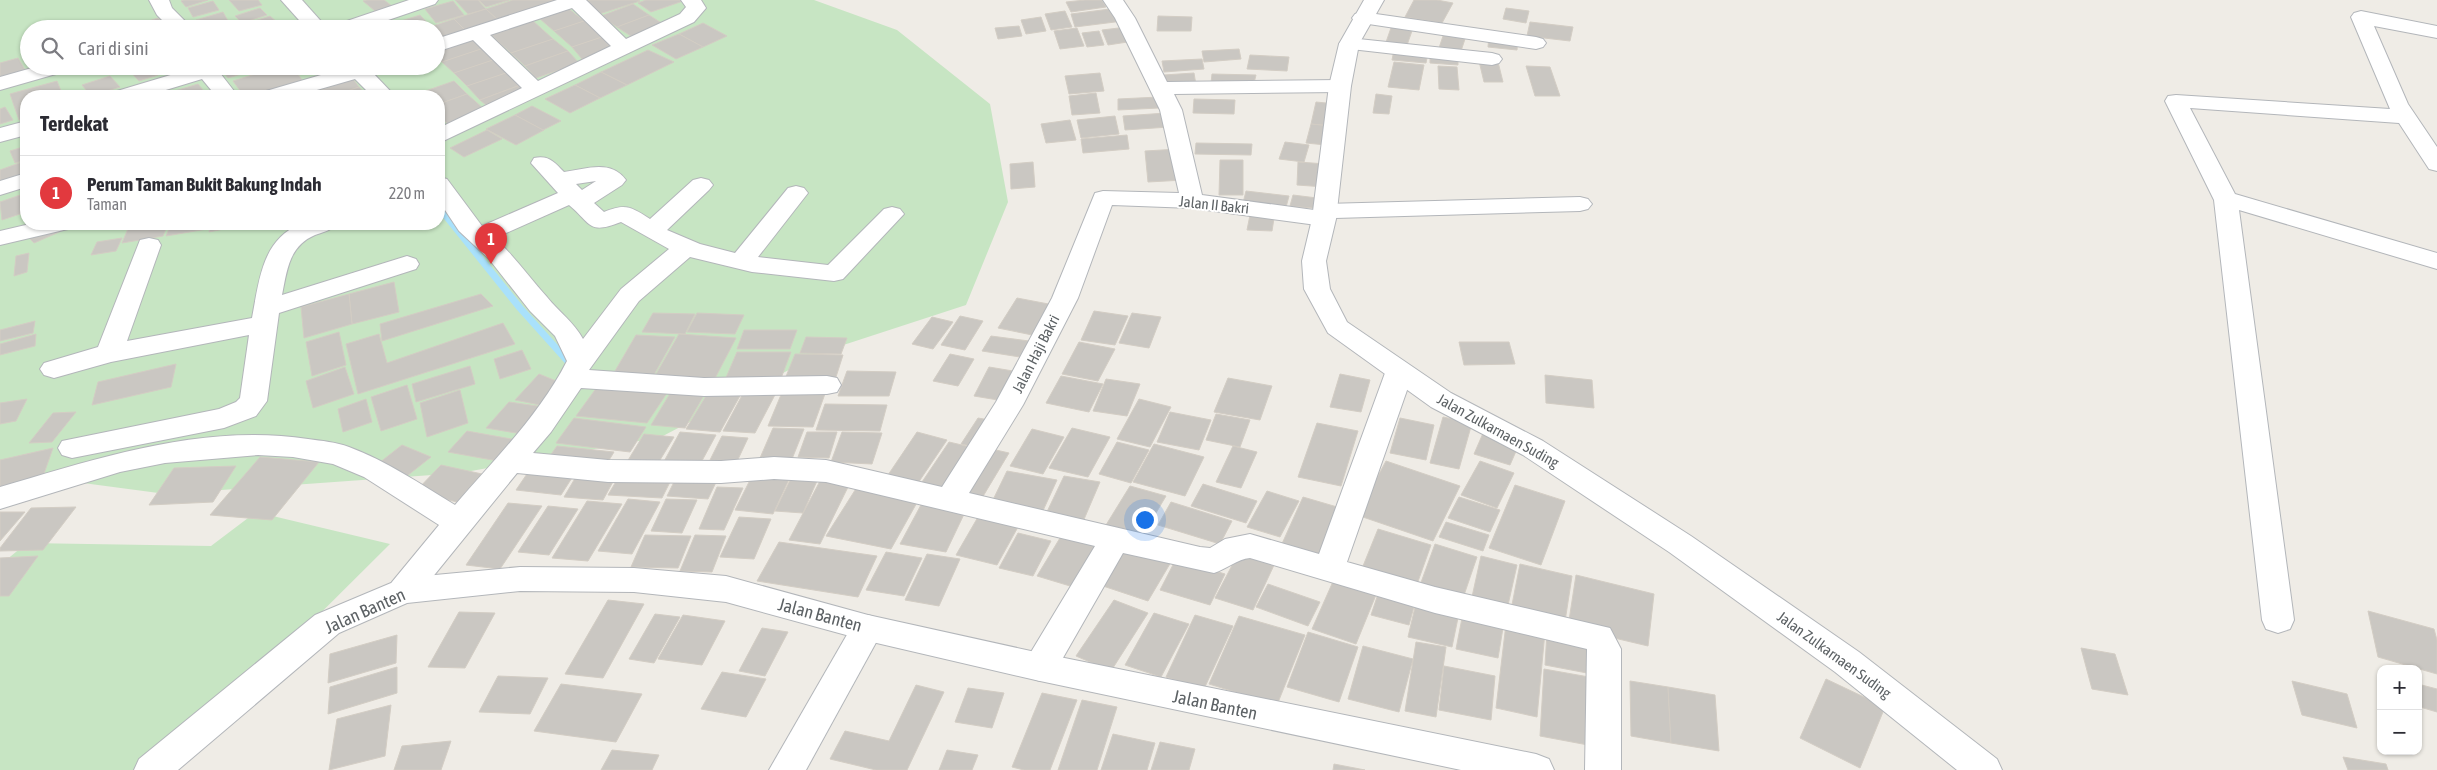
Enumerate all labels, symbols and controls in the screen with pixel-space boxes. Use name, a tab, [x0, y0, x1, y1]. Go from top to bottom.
search box	[20, 20, 445, 75]
icon: search	[38, 34, 66, 62]
text: Cari di sini	[78, 37, 149, 59]
text: Terdekat	[40, 111, 108, 135]
text: Perum Taman Bukit Bakung Indah	[87, 173, 321, 195]
text: 1	[52, 184, 60, 202]
text: 220 m	[389, 184, 425, 202]
street label: Jalan II Bakri	[1178, 192, 1250, 217]
text: Taman	[87, 195, 127, 213]
pin: 1	[475, 223, 507, 264]
street label: Jalan Haji Bakri	[1009, 312, 1062, 396]
street label: Jalan Zulkarnaen Suding	[1435, 390, 1562, 471]
your location	[1132, 507, 1158, 533]
street label: Jalan Banten	[321, 583, 408, 638]
street label: Jalan Banten	[776, 593, 864, 636]
street label: Jalan Zulkarnaen Suding	[1774, 608, 1895, 702]
map controls	[2377, 665, 2422, 755]
button: +	[2377, 665, 2422, 710]
street label: Jalan Banten	[1171, 685, 1259, 724]
button: −	[2377, 710, 2422, 755]

